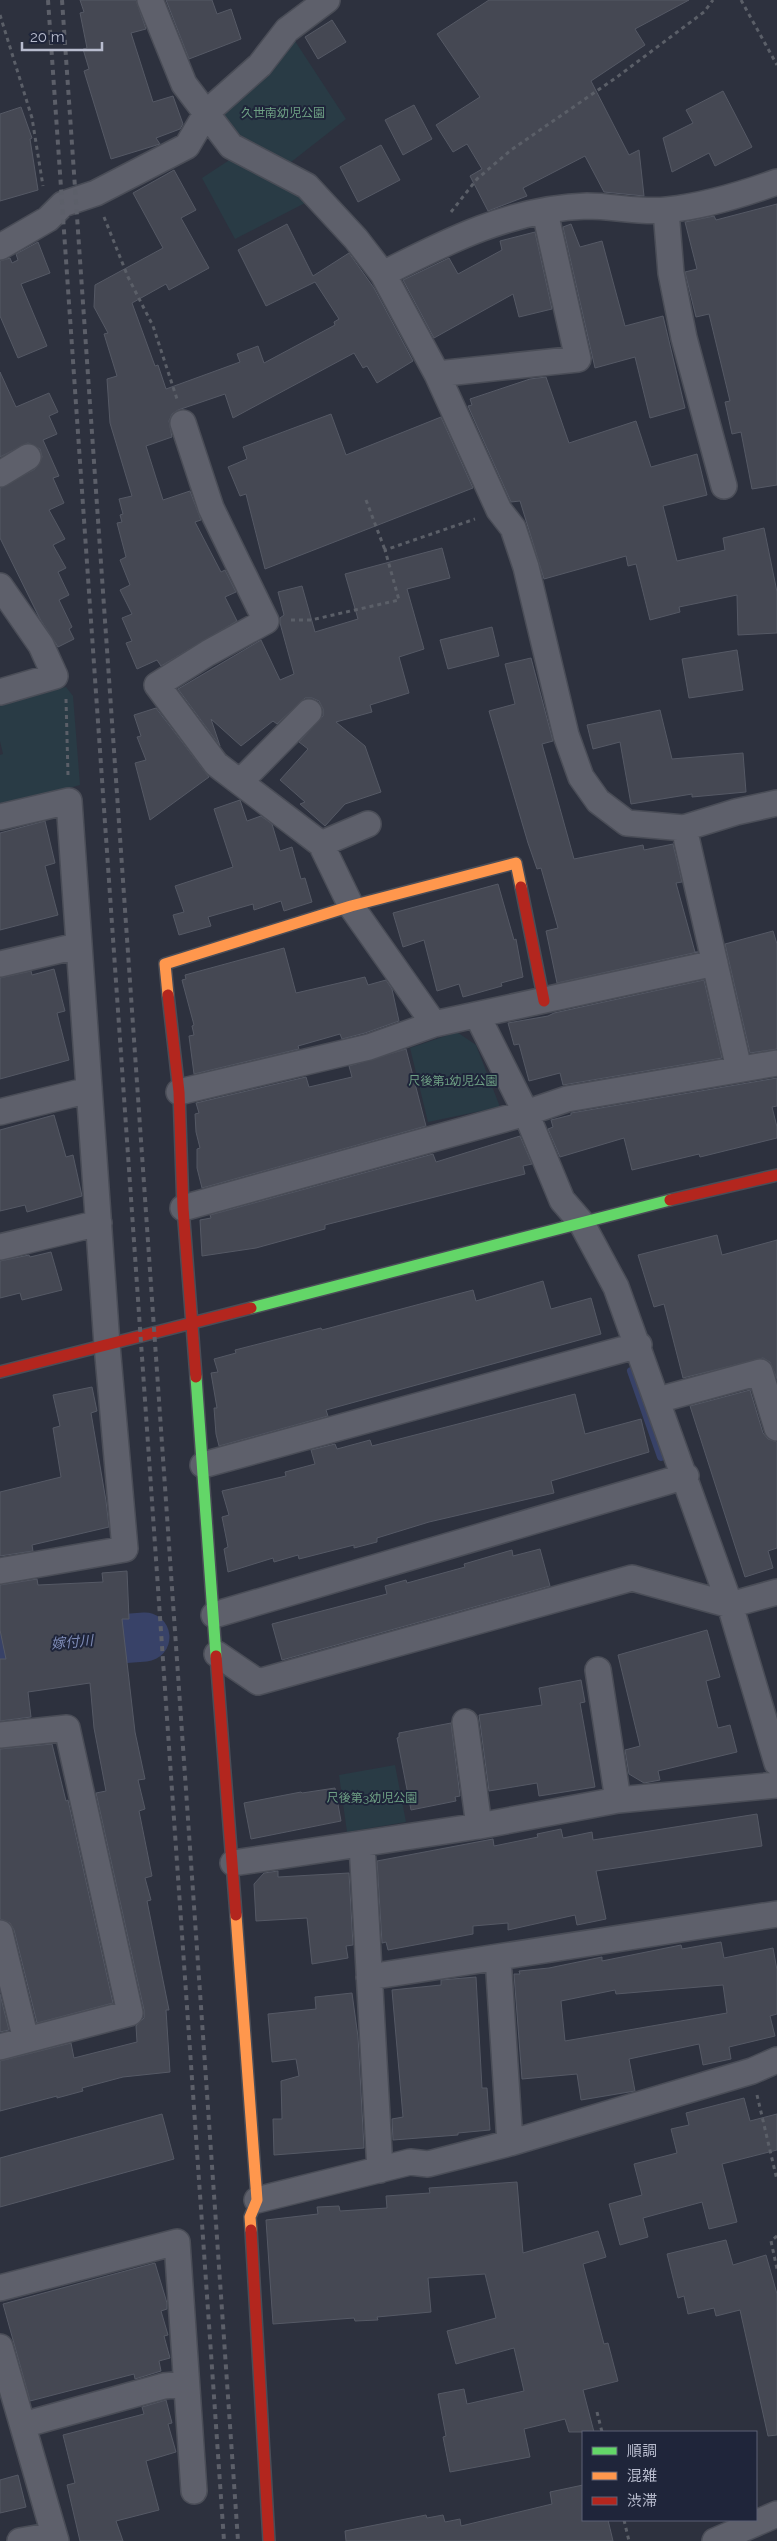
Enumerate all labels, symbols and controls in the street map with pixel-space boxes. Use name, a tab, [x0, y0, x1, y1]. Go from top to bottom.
scale bar	[22, 20, 102, 52]
text: 20 m	[30, 28, 65, 46]
park label: 久世南幼児公園	[241, 106, 325, 120]
park label: 尺後第1幼児公園	[408, 1074, 498, 1088]
water label: 嫁付川	[50, 1632, 96, 1652]
park label: 尺後第3幼児公園	[327, 1791, 417, 1805]
legend	[582, 2431, 757, 2521]
text: 順調	[627, 2442, 657, 2460]
text: 混雑	[627, 2467, 657, 2485]
text: 渋滞	[627, 2492, 657, 2510]

